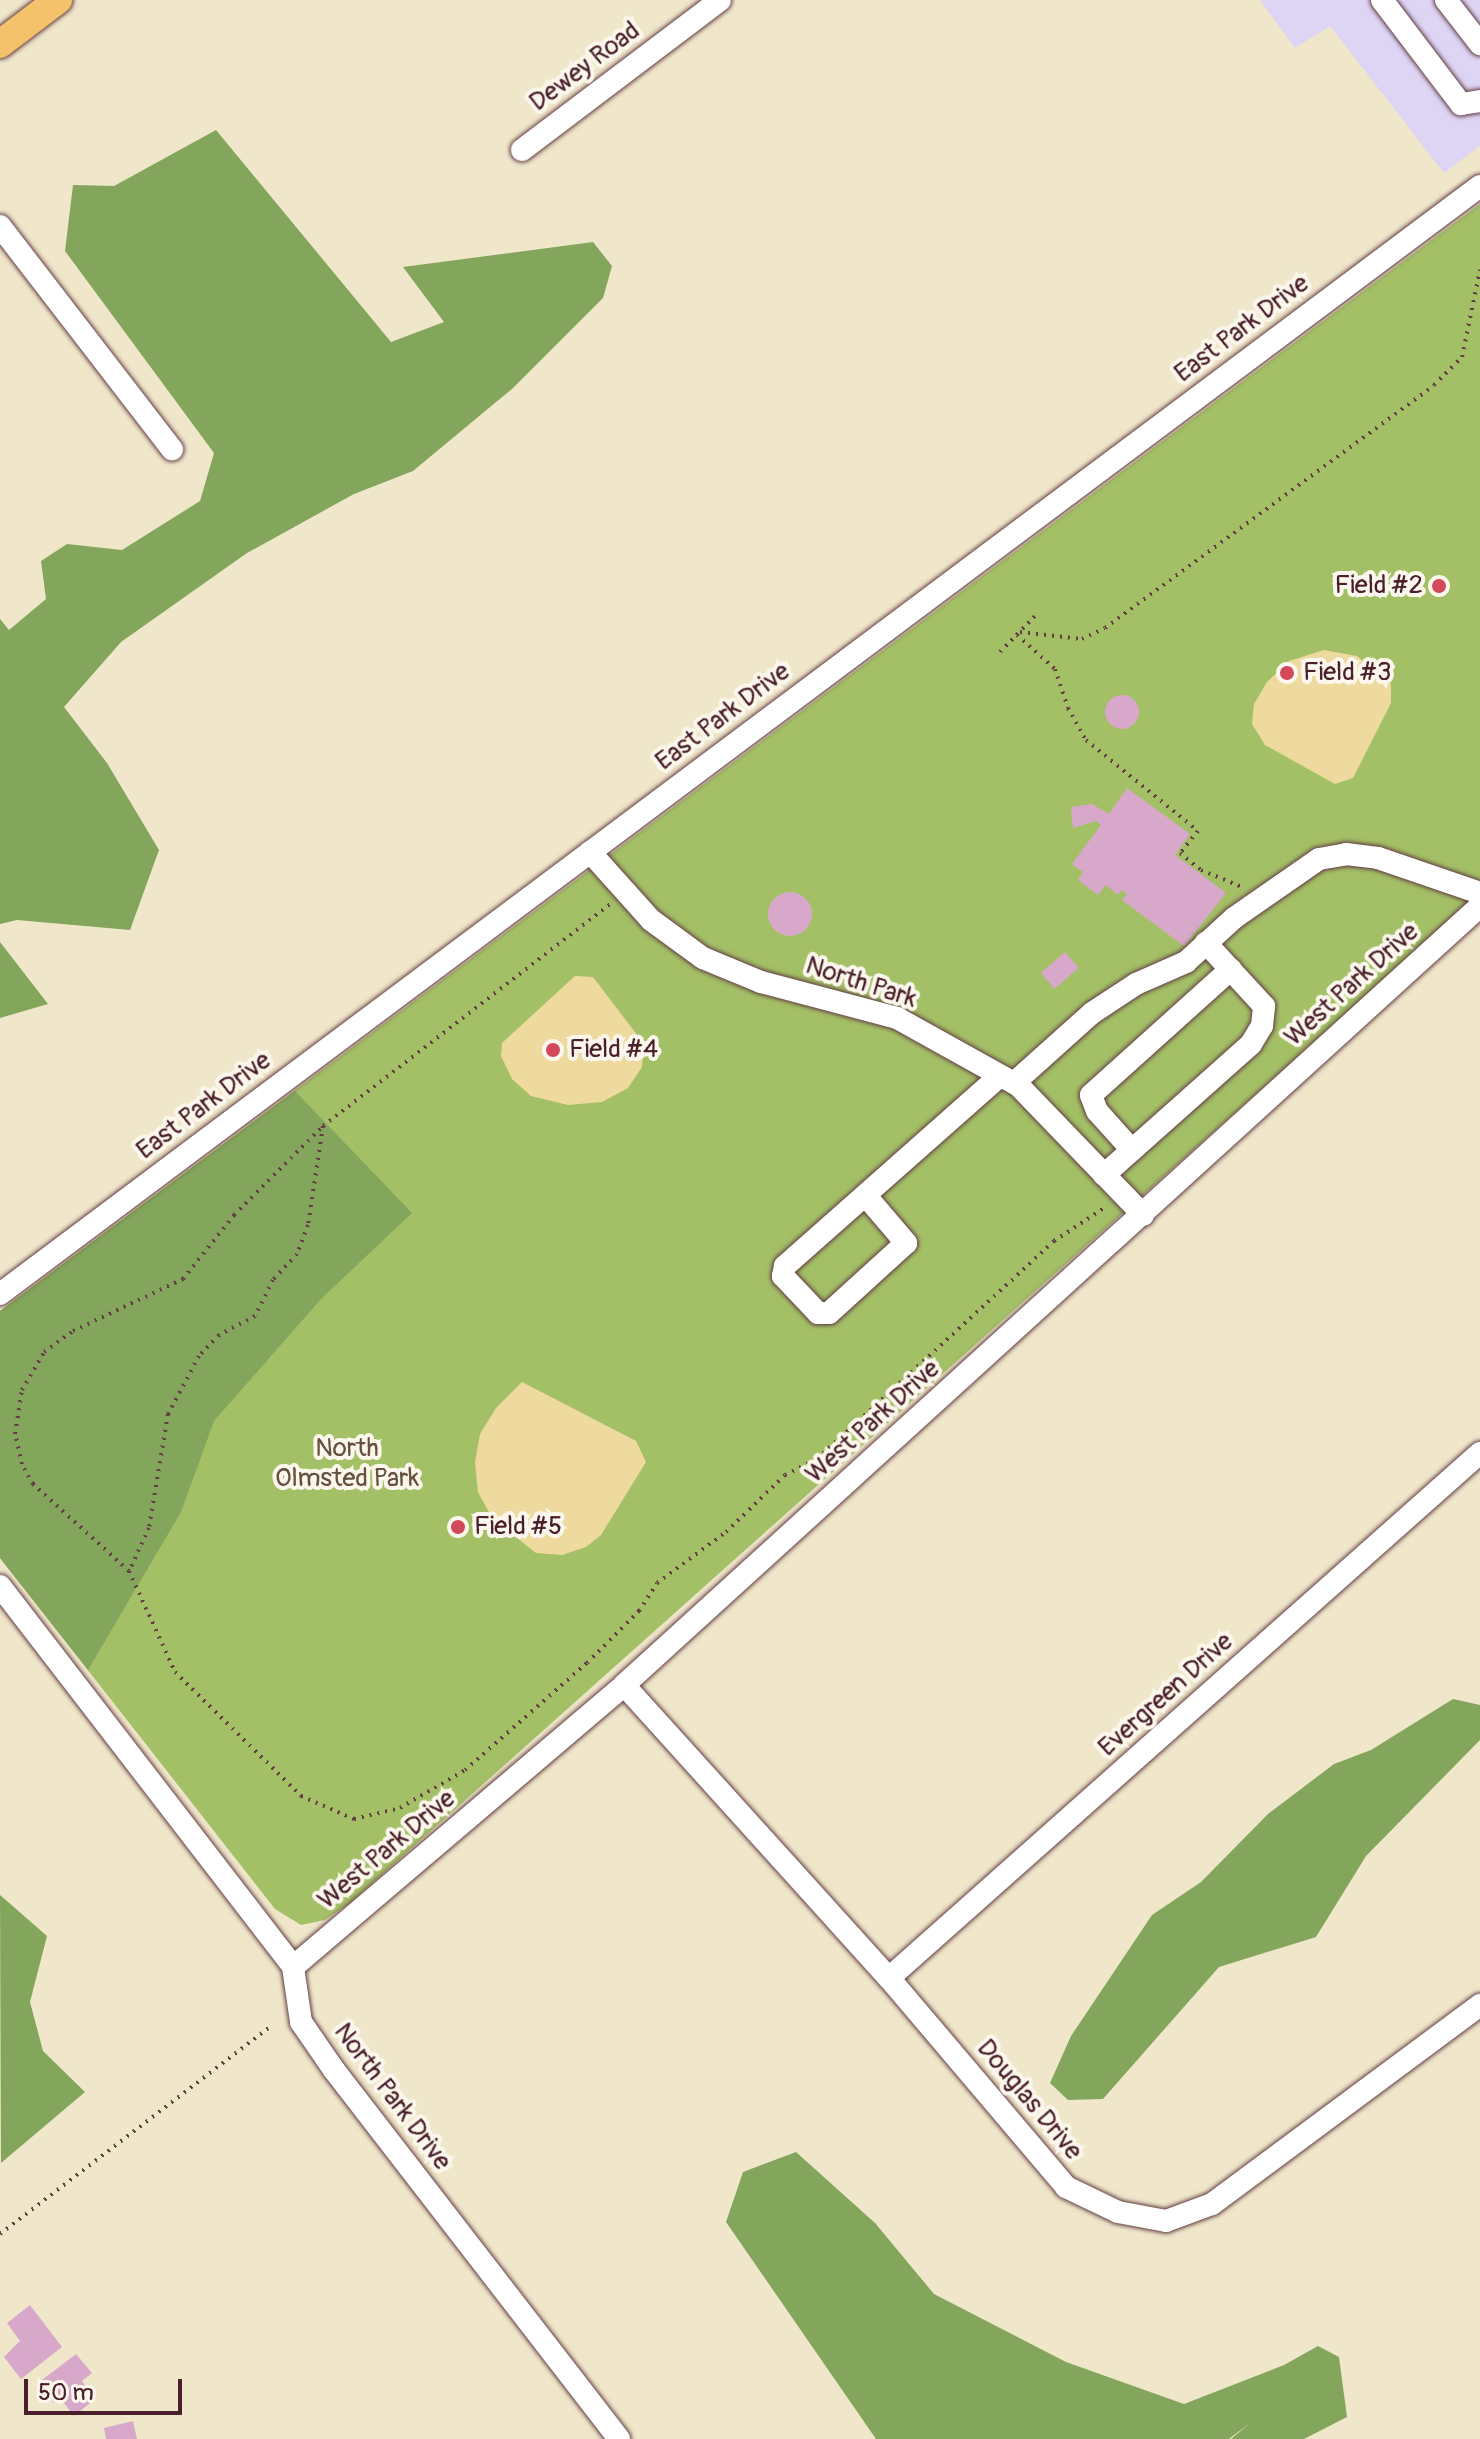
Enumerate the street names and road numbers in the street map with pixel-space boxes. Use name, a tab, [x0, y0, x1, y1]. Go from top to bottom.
street label: Dewey Road	[524, 15, 646, 119]
street label: East Park Drive	[1169, 268, 1315, 390]
street label: East Park Drive	[650, 656, 796, 778]
street label: West Park Drive	[1279, 917, 1425, 1053]
street label: North Park	[802, 950, 920, 1016]
street label: East Park Drive	[131, 1045, 277, 1167]
street label: West Park Drive	[800, 1354, 946, 1490]
street label: Evergreen Drive	[1092, 1626, 1240, 1764]
street label: West Park Drive	[312, 1784, 462, 1916]
street label: North Park Drive	[327, 2017, 457, 2177]
street label: Douglas Drive	[970, 2033, 1088, 2167]

